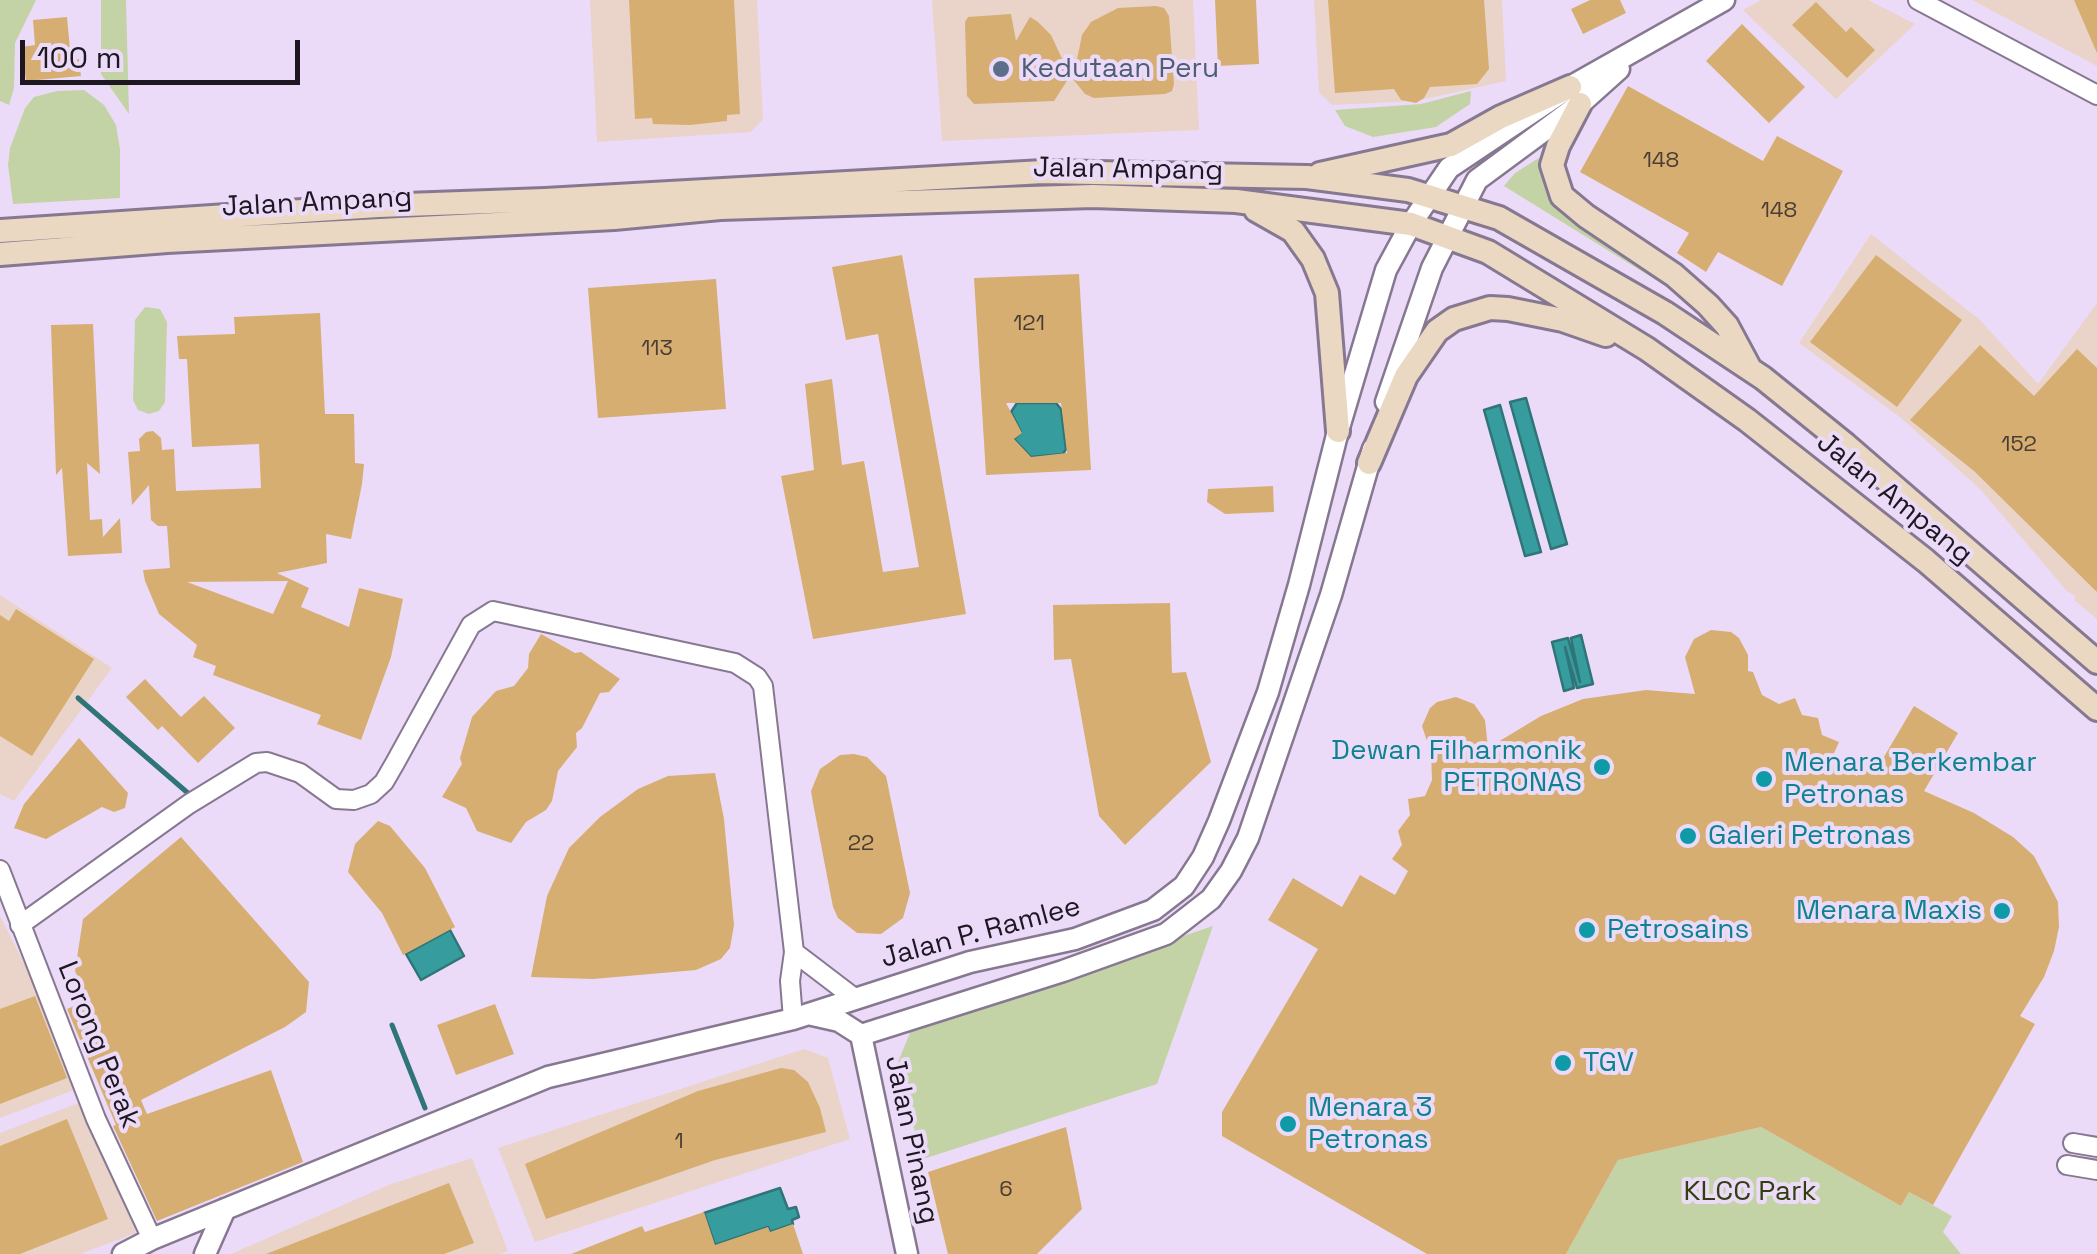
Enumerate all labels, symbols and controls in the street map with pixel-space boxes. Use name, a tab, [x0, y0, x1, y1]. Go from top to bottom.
scale bar	[25, 20, 305, 82]
text: 100 m	[37, 38, 122, 77]
place label: Kedutaan Peru	[1021, 52, 1219, 86]
marker: Kedutaan Peru	[990, 58, 1012, 80]
house number: 148	[1643, 148, 1679, 174]
street label: Jalan Ampang	[1033, 152, 1223, 188]
street label: Jalan Ampang	[221, 181, 413, 225]
house number: 148	[1761, 198, 1797, 224]
house number: 121	[1013, 311, 1045, 337]
house number: 113	[641, 336, 673, 362]
street label: Jalan Ampang	[1809, 426, 1979, 572]
house number: 152	[2001, 432, 2037, 458]
place label: Dewan Filharmonik PETRONAS	[1331, 734, 1582, 800]
place label: Menara Berkembar Petronas	[1784, 746, 2037, 812]
marker: Dewan Filharmonik PETRONAS	[1591, 756, 1613, 778]
marker: Menara Berkembar Petronas	[1753, 768, 1775, 790]
place label: Galeri Petronas	[1708, 819, 1911, 853]
marker: Galeri Petronas	[1677, 825, 1699, 847]
house number: 22	[848, 831, 874, 857]
street label: Jalan P. Ramlee	[878, 890, 1084, 976]
place label: Menara Maxis	[1796, 894, 1982, 928]
marker: Menara Maxis	[1991, 900, 2013, 922]
place label: Petrosains	[1607, 913, 1749, 947]
marker: Petrosains	[1576, 919, 1598, 941]
street label: Lorong Perak	[49, 957, 147, 1133]
place label: TGV	[1583, 1046, 1634, 1080]
marker: TGV	[1552, 1052, 1574, 1074]
street label: Jalan Pinang	[877, 1053, 945, 1227]
place label: Menara 3 Petronas	[1308, 1091, 1432, 1157]
marker: Menara 3 Petronas	[1277, 1113, 1299, 1135]
house number: 1	[674, 1129, 684, 1155]
park label: KLCC Park	[1683, 1175, 1817, 1209]
house number: 6	[999, 1177, 1013, 1203]

